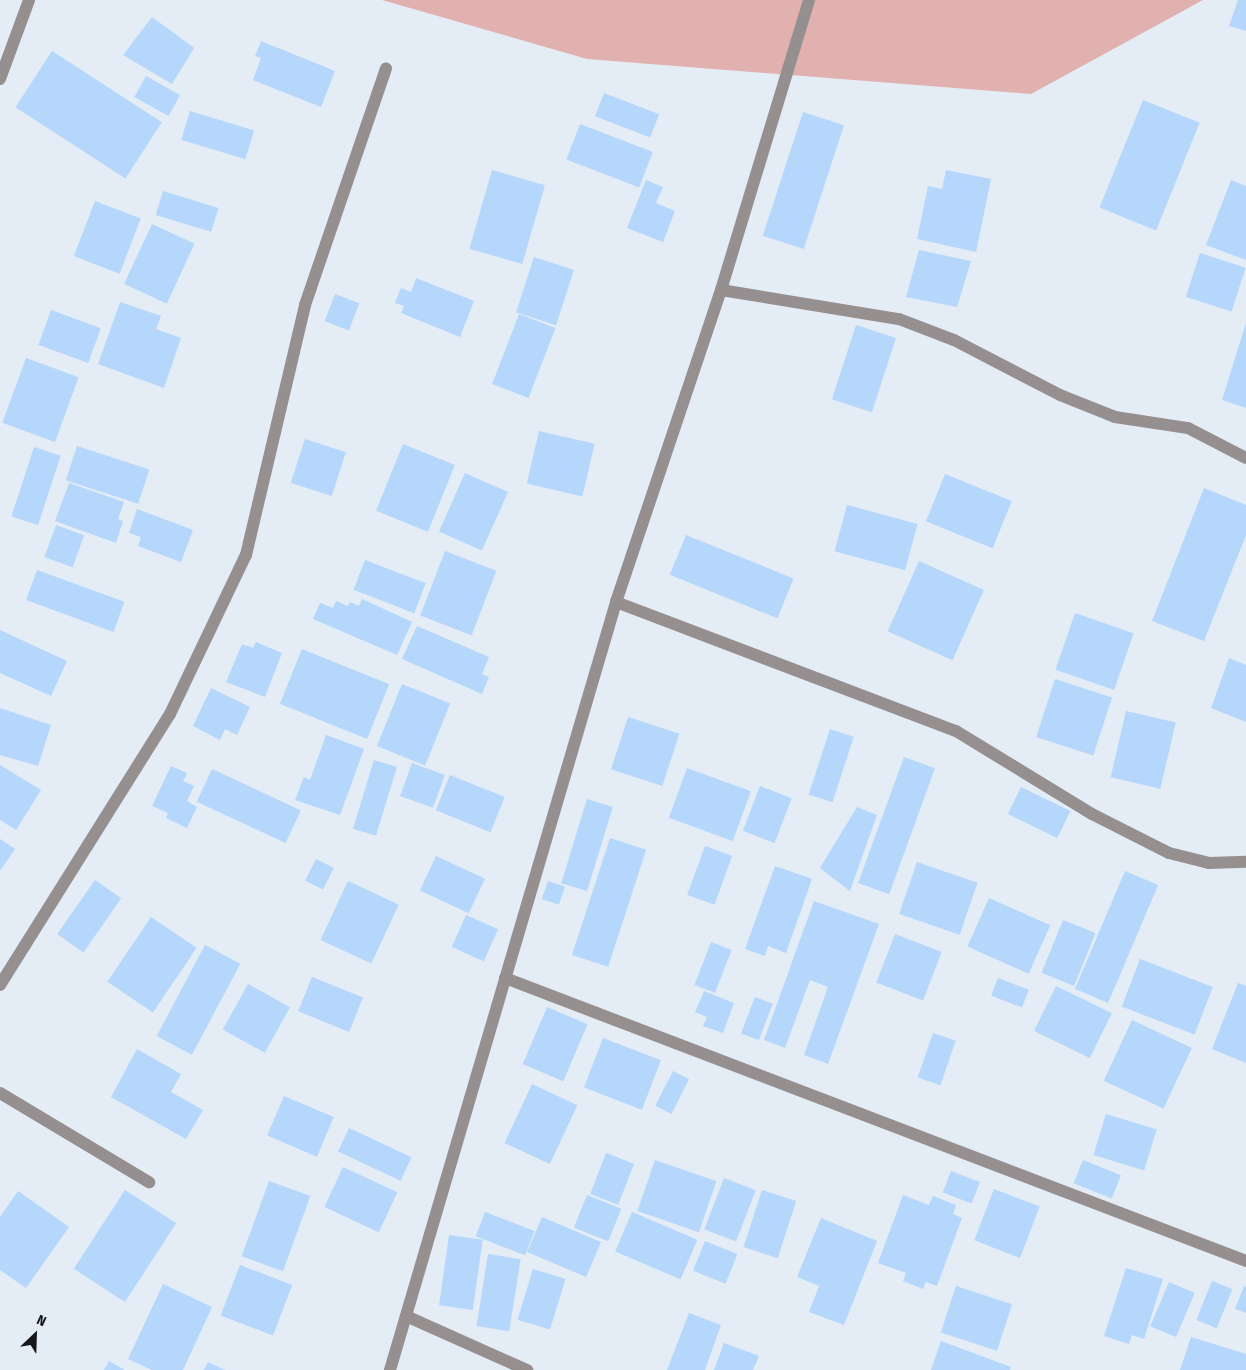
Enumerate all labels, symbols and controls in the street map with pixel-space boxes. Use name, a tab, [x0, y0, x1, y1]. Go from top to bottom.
north arrow	[10, 1310, 60, 1360]
text: N	[34, 1311, 49, 1330]

